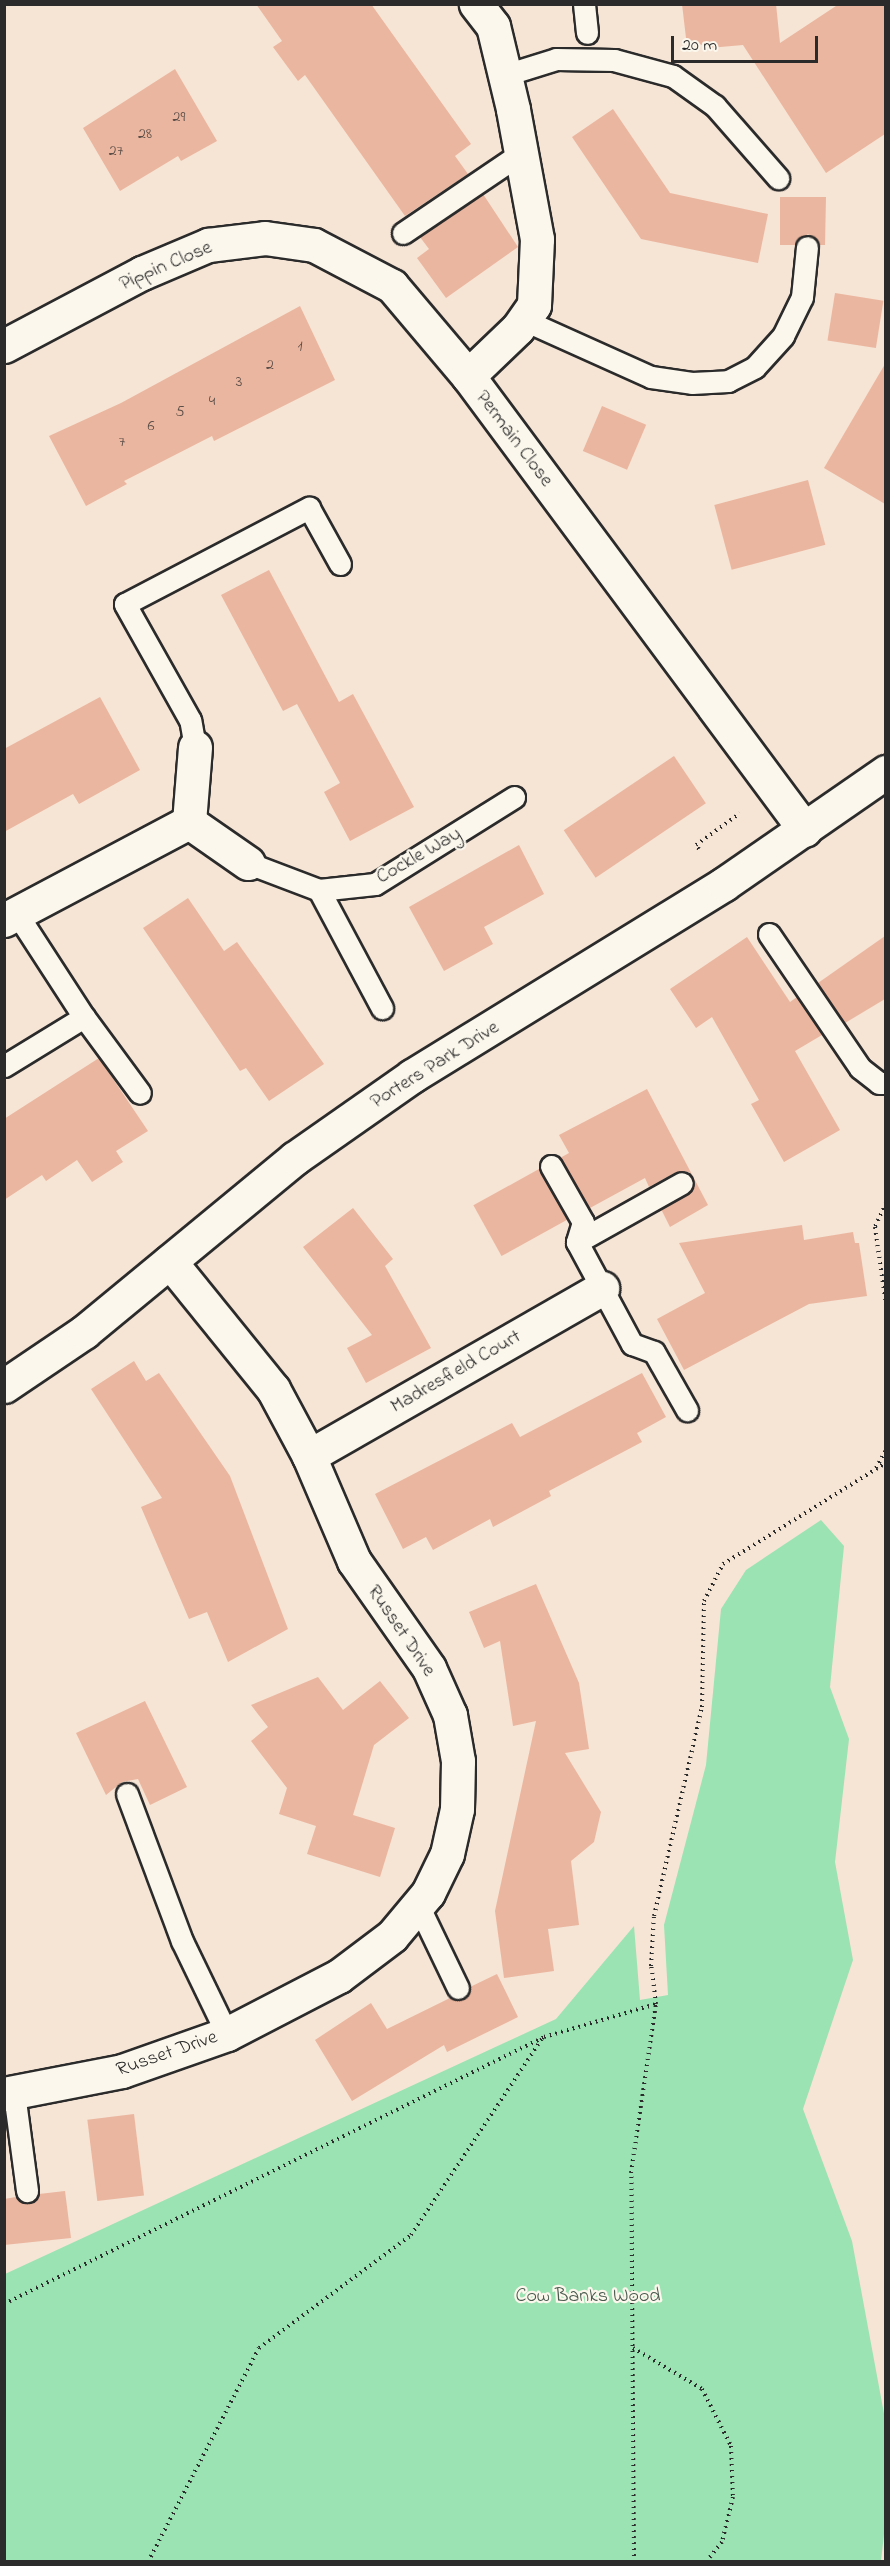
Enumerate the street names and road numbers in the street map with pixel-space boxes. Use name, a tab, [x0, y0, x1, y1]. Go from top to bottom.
street label: Pippin Close	[116, 236, 216, 296]
street label: Permain Close	[470, 386, 558, 492]
street label: Cockle Way	[372, 822, 466, 890]
street label: Porters Park Drive	[366, 1016, 504, 1114]
street label: Madresfield Court	[387, 1325, 525, 1419]
street label: Russet Drive	[362, 1581, 440, 1681]
street label: Russet Drive	[113, 2026, 221, 2082]

